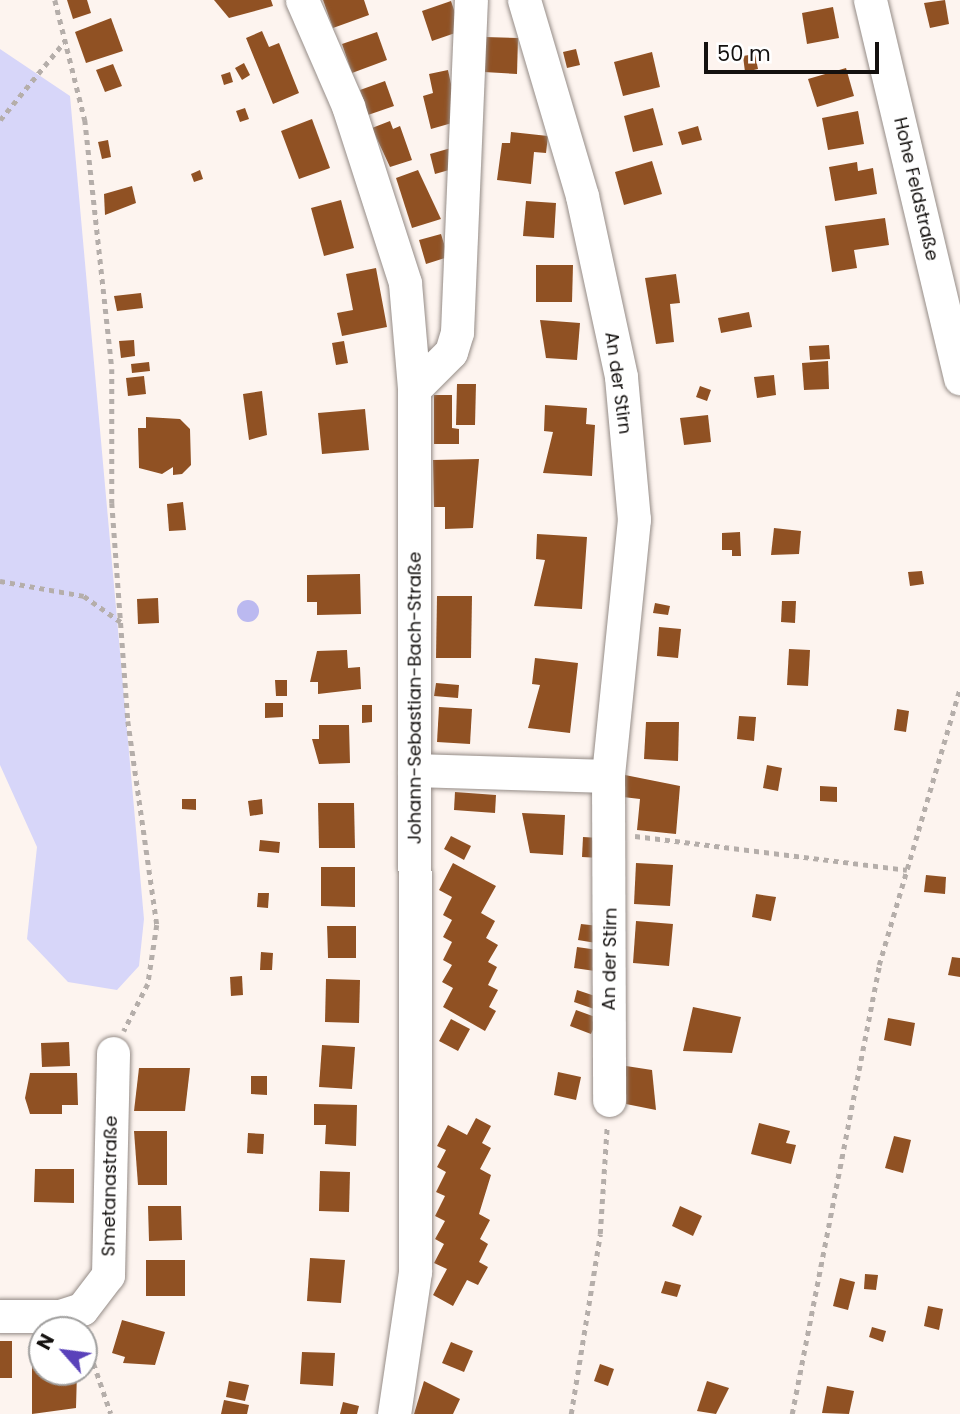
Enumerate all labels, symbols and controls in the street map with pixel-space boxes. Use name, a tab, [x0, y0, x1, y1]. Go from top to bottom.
scale bar	[708, 28, 883, 72]
text: 50 m	[717, 39, 771, 68]
street label: Hohe Feldstraße	[889, 115, 943, 263]
street label: An der Stirn	[600, 330, 636, 436]
street label: Johann-Sebastian-Bach-Straße	[404, 552, 426, 844]
street label: An der Stirn	[598, 907, 622, 1011]
street label: Smetanastraße	[98, 1115, 122, 1257]
north arrow	[28, 1316, 98, 1386]
text: N	[31, 1329, 61, 1355]

